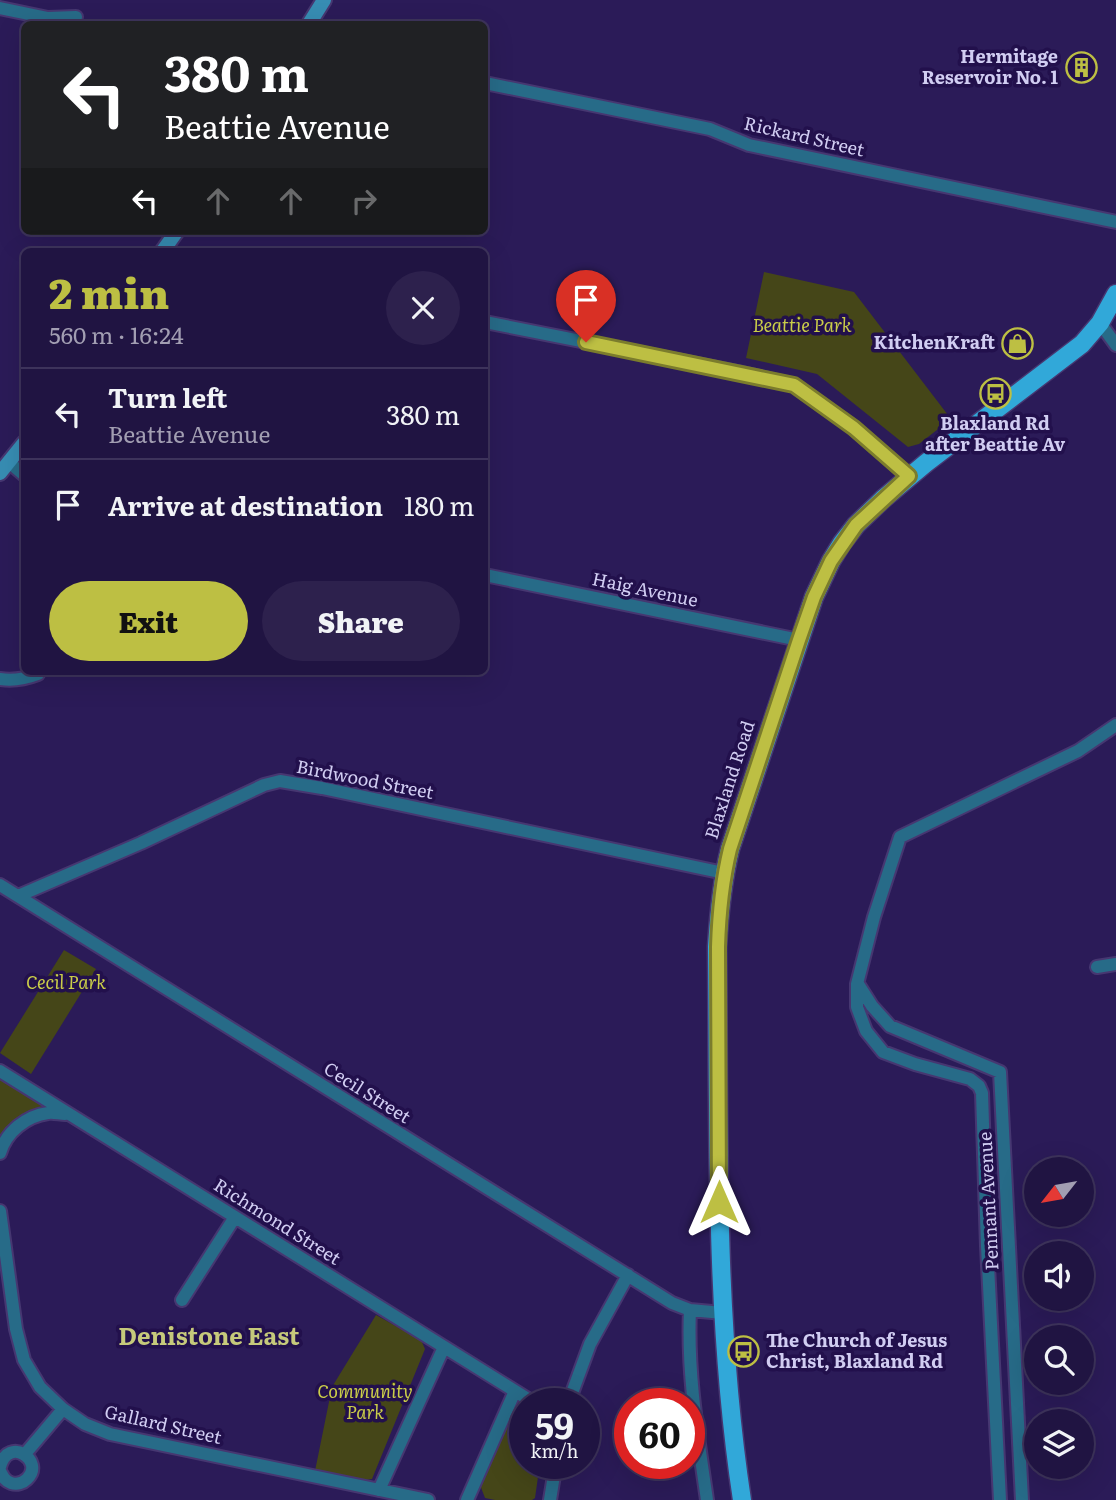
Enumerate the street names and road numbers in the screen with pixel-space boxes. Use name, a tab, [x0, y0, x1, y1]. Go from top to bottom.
street label: Rickard Street	[741, 109, 868, 163]
street label: Haig Avenue	[590, 564, 701, 613]
street label: Blaxland Road	[697, 717, 760, 842]
street label: Birdwood Street	[294, 752, 437, 805]
street label: Cecil Street	[319, 1054, 417, 1130]
street label: Pennant Avenue	[970, 1131, 1005, 1271]
street label: Richmond Street	[209, 1171, 347, 1271]
street label: Gallard Street	[102, 1397, 225, 1450]

